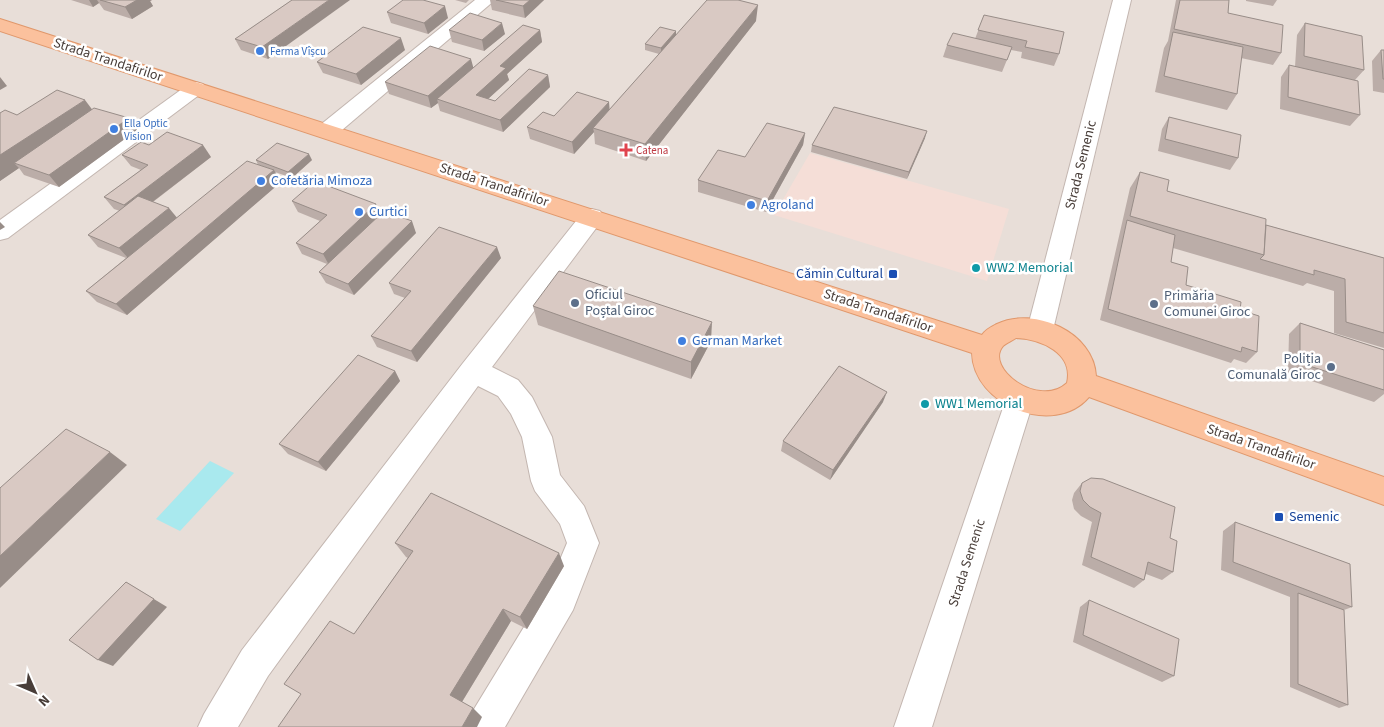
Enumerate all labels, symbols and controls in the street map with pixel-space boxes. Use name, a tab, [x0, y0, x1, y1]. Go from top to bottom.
street label: Strada Trandafirilor	[51, 33, 165, 87]
place label: Ferma Vîșcu	[270, 44, 326, 59]
marker: Ferma Vîșcu	[254, 45, 266, 57]
place label: Ella Optic Vision	[124, 116, 168, 144]
street label: Strada Semenic	[1060, 118, 1102, 212]
marker: Ella Optic Vision	[108, 123, 120, 135]
place label: Catena	[636, 143, 668, 158]
marker: Catena	[620, 144, 632, 156]
street label: Strada Trandafirilor	[437, 158, 551, 212]
place label: Cofetăria Mimoza	[271, 171, 372, 191]
marker: Cofetăria Mimoza	[255, 175, 267, 187]
place label: Agroland	[761, 195, 814, 215]
marker: Agroland	[745, 199, 757, 211]
place label: Curtici	[369, 202, 407, 222]
marker: Curtici	[353, 206, 365, 218]
place label: WW2 Memorial	[986, 258, 1073, 278]
marker: WW2 Memorial	[970, 262, 982, 274]
place label: Cămin Cultural	[796, 264, 883, 284]
marker: Cămin Cultural	[887, 268, 899, 280]
street label: Strada Trandafirilor	[821, 284, 935, 338]
place label: Oficiul Poștal Giroc	[585, 285, 655, 321]
place label: Primăria Comunei Giroc	[1164, 286, 1251, 322]
marker: Oficiul Poștal Giroc	[569, 297, 581, 309]
marker: Primăria Comunei Giroc	[1148, 298, 1160, 310]
place label: German Market	[692, 331, 782, 351]
marker: German Market	[676, 335, 688, 347]
place label: Poliția Comunală Giroc	[1227, 349, 1322, 385]
marker: Poliția Comunală Giroc	[1325, 361, 1337, 373]
place label: WW1 Memorial	[935, 394, 1022, 414]
marker: WW1 Memorial	[919, 398, 931, 410]
street label: Strada Trandafirilor	[1204, 419, 1318, 475]
place label: Semenic	[1289, 507, 1340, 527]
marker: Semenic	[1273, 511, 1285, 523]
street label: Strada Semenic	[943, 516, 991, 610]
north arrow	[10, 667, 60, 717]
text: N	[33, 690, 54, 711]

